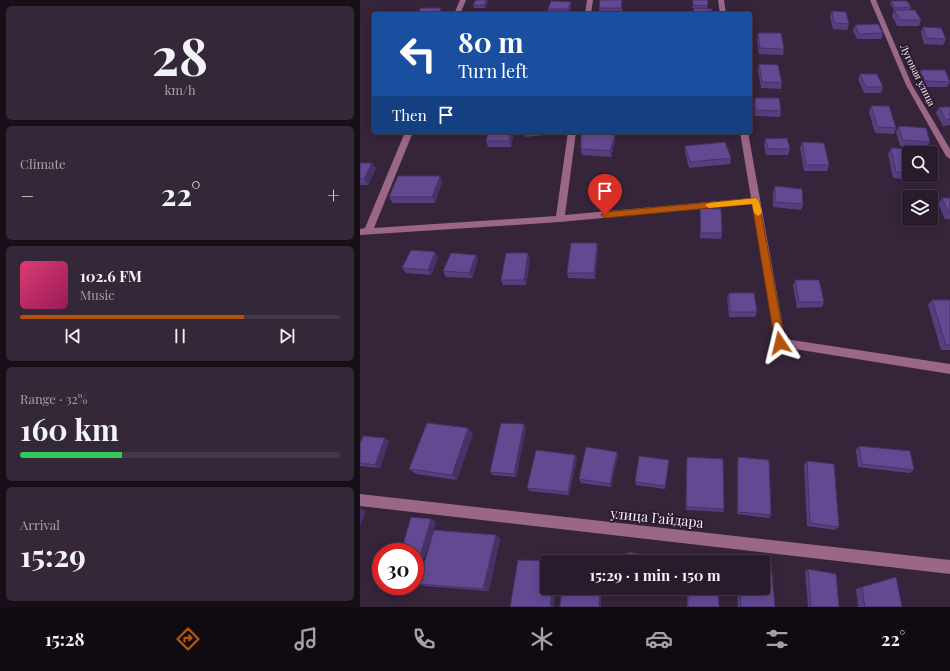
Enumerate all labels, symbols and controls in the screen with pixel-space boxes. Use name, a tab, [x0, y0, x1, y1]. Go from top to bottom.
text: 28	[152, 20, 208, 89]
text: 80 m	[458, 23, 524, 60]
icon: left	[392, 28, 444, 80]
street label: Луговая улица	[897, 41, 939, 108]
text: Turn left	[458, 59, 528, 83]
text: km/h	[164, 81, 196, 98]
icon: arrive	[435, 104, 457, 126]
text: Then	[392, 105, 427, 125]
map controls	[902, 146, 938, 226]
button: search	[902, 146, 938, 182]
text: Climate	[20, 155, 66, 172]
text: 22°	[161, 174, 201, 214]
pin	[588, 174, 622, 215]
text: −	[20, 180, 34, 210]
text: +	[327, 180, 340, 210]
icon: arrive	[594, 180, 616, 202]
button: layers	[902, 190, 938, 226]
text: 102.6 FM	[80, 266, 142, 286]
text: Music	[80, 286, 115, 303]
position arrow	[759, 322, 801, 364]
icon: previous	[62, 325, 84, 347]
icon: pause	[169, 325, 191, 347]
icon: next	[276, 325, 298, 347]
text: Range · 32%	[20, 390, 87, 407]
text: 160 km	[20, 409, 119, 449]
street label: улица Гайдара	[609, 503, 705, 532]
text: Arrival	[20, 516, 60, 533]
text: 15:29	[20, 535, 86, 575]
speed limit sign: 30	[372, 543, 424, 595]
text: 15:29 · 1 min · 150 m	[589, 565, 721, 585]
icon: directions	[174, 625, 202, 653]
icon: music	[292, 625, 320, 653]
icon: phone	[410, 625, 438, 653]
icon: climate	[528, 625, 556, 653]
icon: car	[645, 625, 673, 653]
icon: filters	[763, 625, 791, 653]
text: 15:28	[45, 627, 85, 651]
text: 22°	[881, 627, 905, 651]

